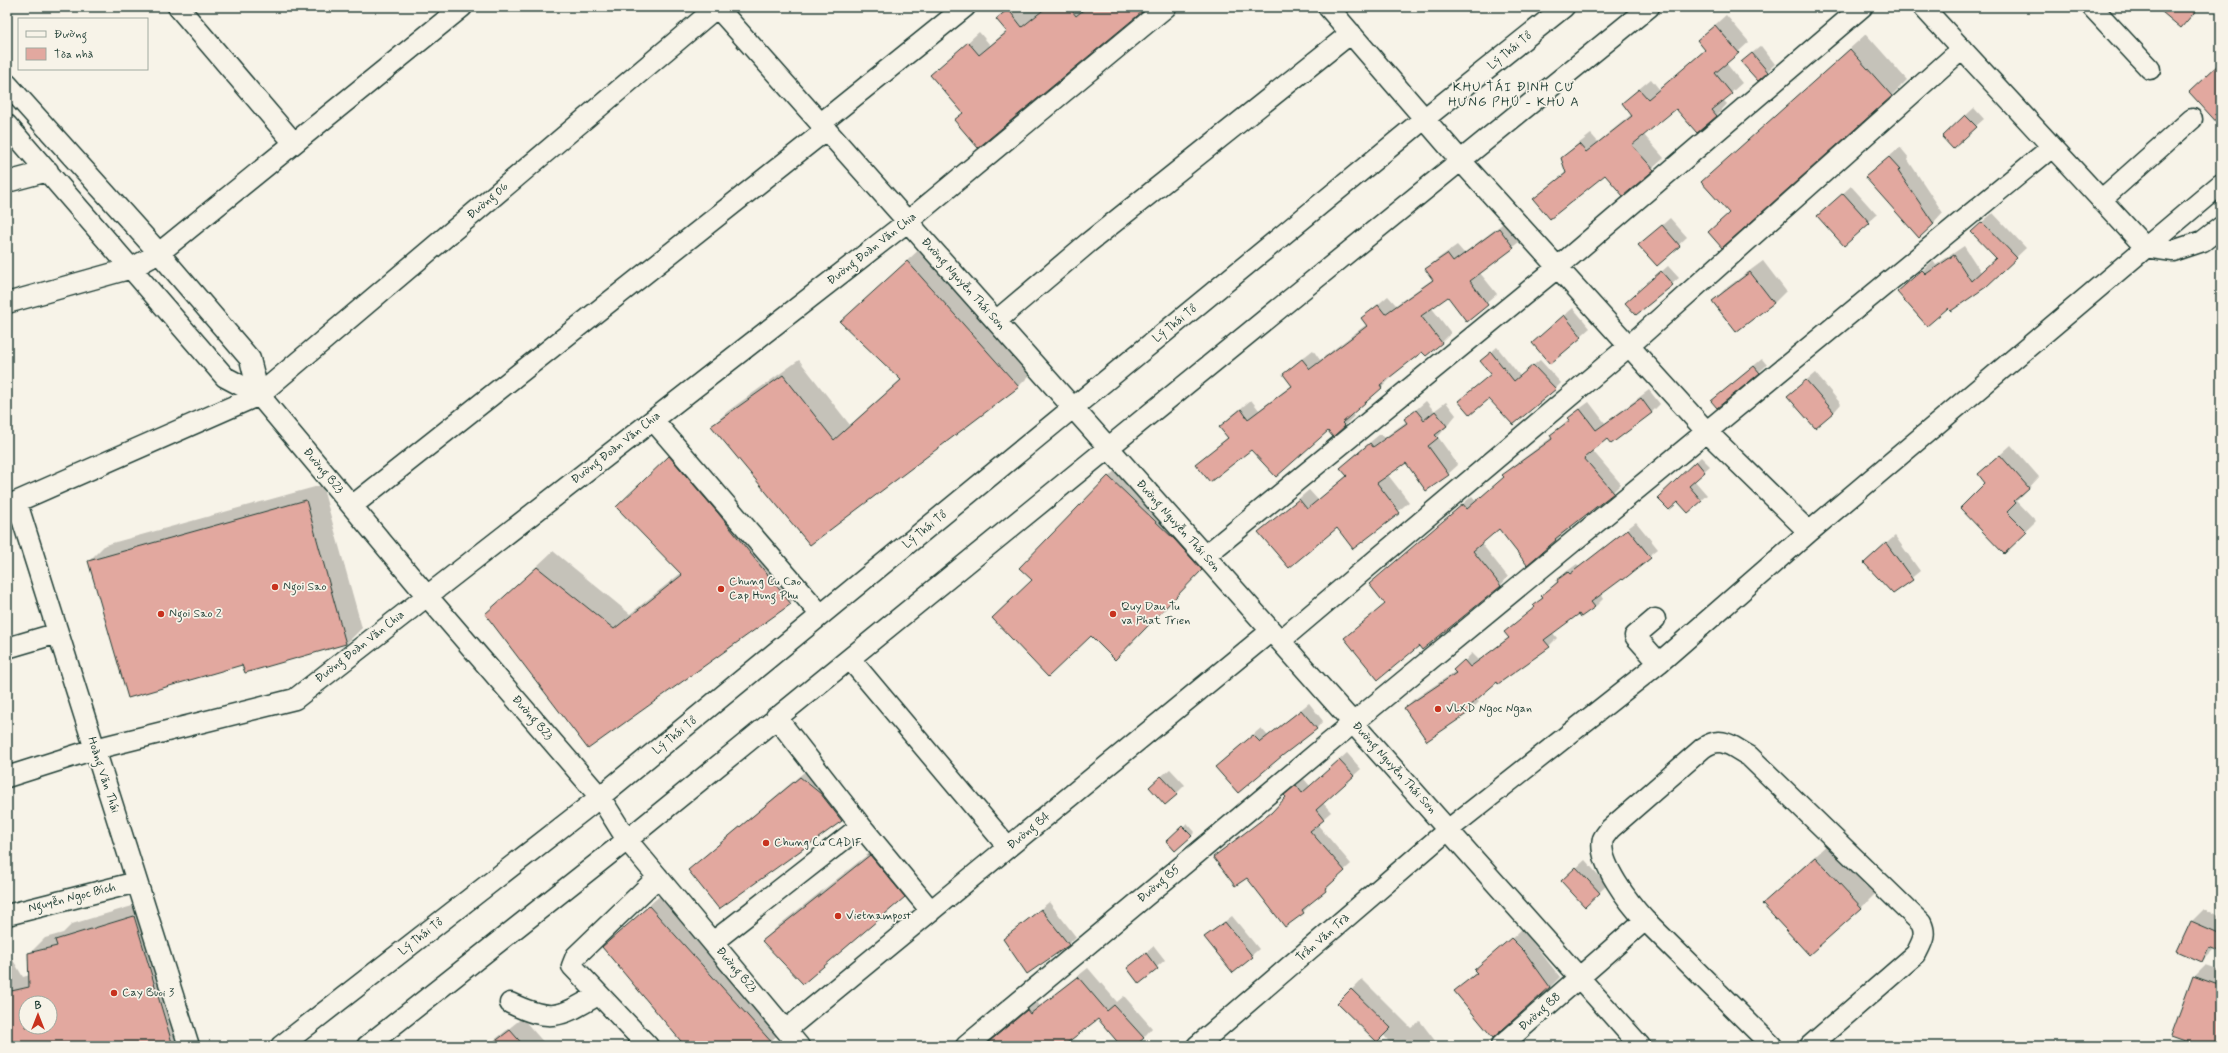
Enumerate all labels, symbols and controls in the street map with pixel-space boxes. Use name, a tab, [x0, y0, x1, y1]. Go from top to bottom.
legend	[18, 18, 148, 70]
text: Đường	[54, 27, 87, 44]
street label: Lý Thái Tổ	[1485, 28, 1535, 74]
text: Tòa nhà	[54, 47, 94, 63]
district label: KHU TÁI ĐỊNH CƯ HƯNG PHÚ - KHU A	[1448, 78, 1580, 111]
street label: Đường 06	[464, 179, 513, 224]
street label: Đường Đoàn Văn Chia	[824, 209, 921, 290]
street label: Đường Nguyễn Thái Sơn	[916, 234, 1009, 334]
street label: Lý Thái Tổ	[1150, 301, 1200, 347]
street label: Đường Đoàn Văn Chia	[568, 408, 665, 489]
street label: Đường B23	[298, 445, 347, 498]
street label: Đường Nguyễn Thái Sơn	[1131, 476, 1224, 576]
street label: Lý Thái Tổ	[900, 507, 950, 553]
place label: Chung Cu Cao Cap Hung Phu	[729, 574, 802, 605]
place label: Ngoi Sao	[283, 579, 327, 596]
marker: Ngoi Sao	[270, 582, 280, 592]
marker: Chung Cu Cao Cap Hung Phu	[716, 584, 726, 594]
place label: Quy Dau Tu va Phat Trien	[1121, 599, 1190, 629]
place label: Ngoi Sao 2	[169, 606, 222, 623]
street label: Đường Đoàn Văn Chia	[312, 607, 409, 688]
marker: Ngoi Sao 2	[156, 609, 166, 619]
marker: Quy Dau Tu va Phat Trien	[1108, 609, 1118, 619]
street label: Đường B23	[507, 692, 556, 745]
place label: VLXD Ngoc Ngan	[1446, 701, 1532, 717]
marker: VLXD Ngoc Ngan	[1433, 704, 1443, 714]
street label: Lý Thái Tổ	[650, 713, 700, 759]
street label: Đường Nguyễn Thái Sơn	[1347, 718, 1440, 818]
street label: Hoàng Văn Thái	[82, 735, 123, 816]
street label: Đường B4	[1004, 809, 1055, 854]
place label: Chung Cu CADIF	[774, 835, 862, 851]
marker: Chung Cu CADIF	[761, 838, 771, 848]
street label: Đường B5	[1134, 861, 1184, 907]
street label: Nguyễn Ngọc Bích	[27, 879, 118, 918]
place label: Vietnampost	[846, 908, 912, 924]
street label: Trần Văn Trà	[1293, 910, 1354, 966]
marker: Vietnampost	[833, 911, 843, 921]
street label: Lý Thái Tổ	[395, 915, 447, 959]
street label: Đường B23	[711, 944, 760, 997]
place label: Cay Buoi 3	[122, 985, 175, 1001]
marker: Cay Buoi 3	[109, 988, 119, 998]
street label: Đường B8	[1516, 989, 1565, 1036]
north arrow	[18, 995, 58, 1035]
text: B	[35, 999, 42, 1013]

